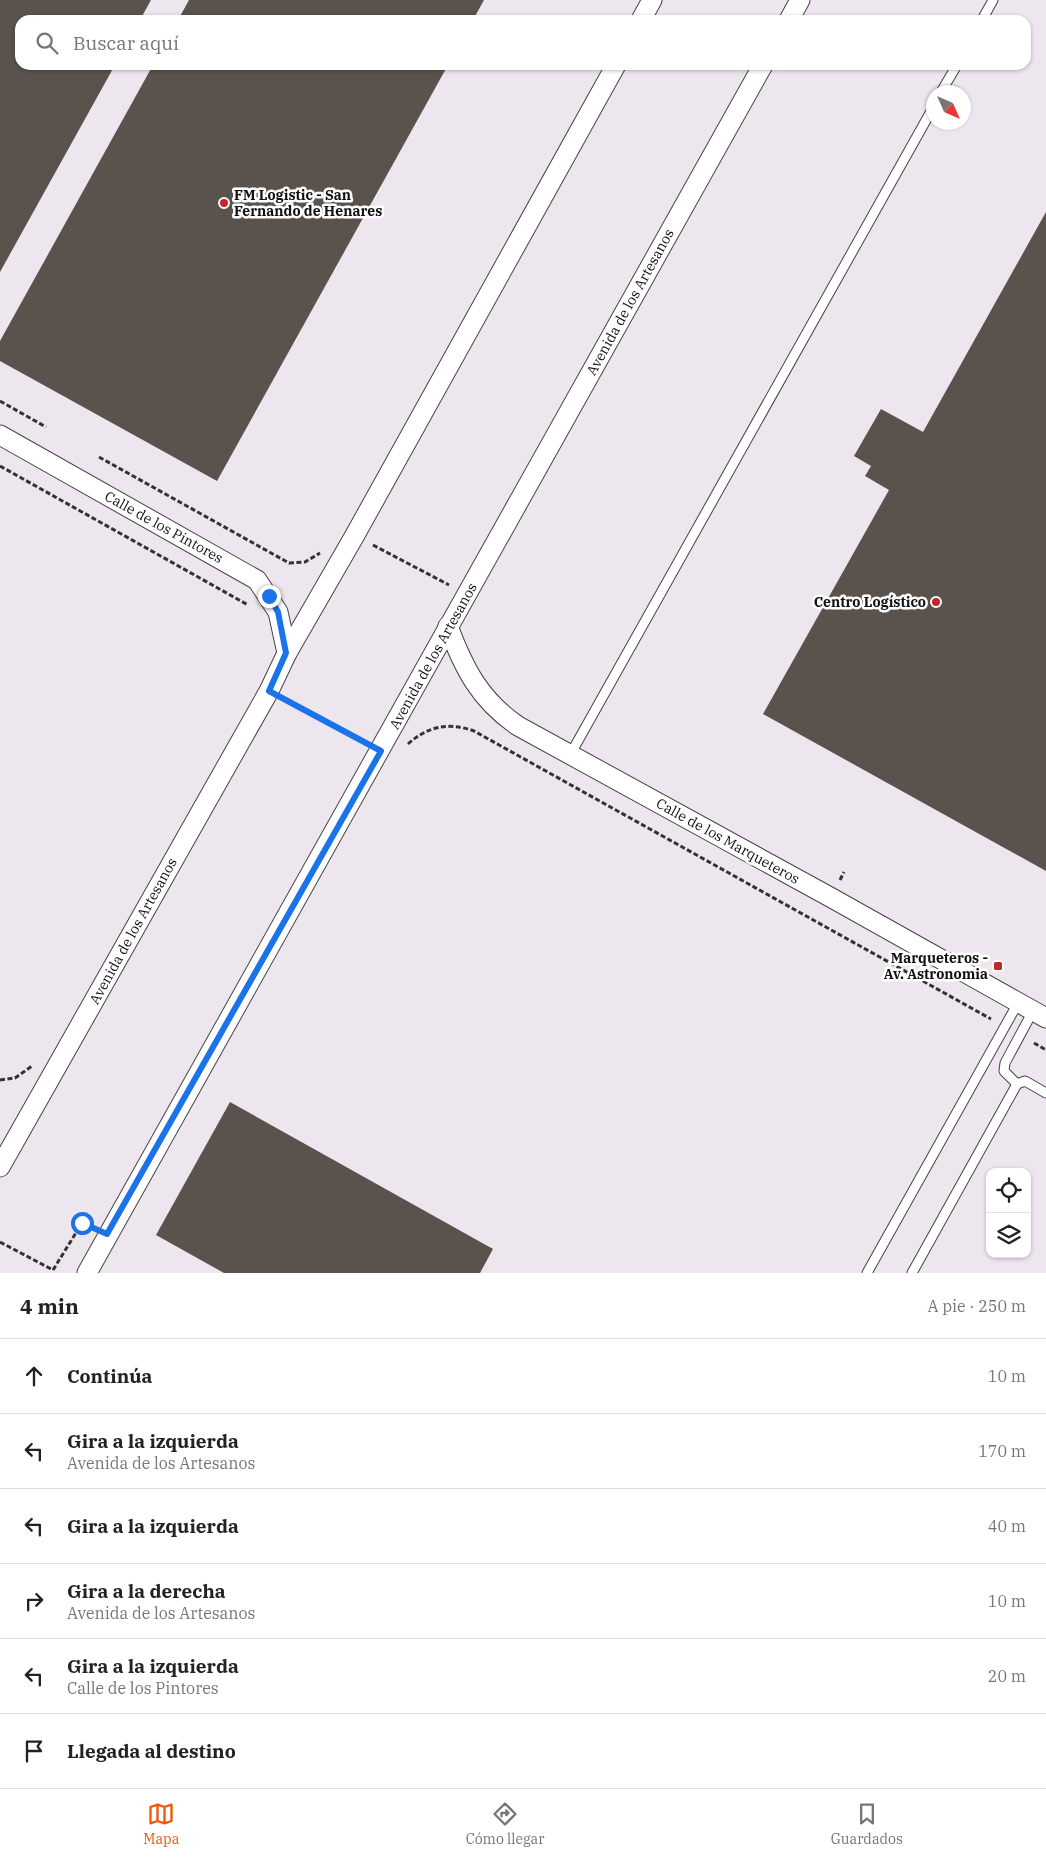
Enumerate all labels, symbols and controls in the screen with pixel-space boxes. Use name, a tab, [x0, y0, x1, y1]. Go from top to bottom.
search box	[15, 15, 1031, 70]
icon: search	[33, 29, 61, 57]
text: Buscar aquí	[73, 31, 179, 55]
north arrow	[926, 85, 971, 130]
place label: FM Logistic - San Fernando de Henares	[234, 186, 382, 220]
marker: FM Logistic - San Fernando de Henares	[218, 197, 230, 209]
street label: Avenida de los Artesanos	[582, 225, 678, 378]
street label: Calle de los Pintores	[102, 487, 227, 567]
street label: Avenida de los Artesanos	[385, 579, 481, 732]
route end	[258, 585, 281, 608]
place label: Centro Logístico	[814, 593, 926, 611]
marker: Centro Logístico	[930, 596, 942, 608]
street label: Calle de los Marqueteros	[653, 794, 803, 888]
street label: Avenida de los Artesanos	[85, 854, 181, 1007]
place label: Marqueteros - Av. Astronomia	[884, 949, 988, 983]
marker: Marqueteros - Av. Astronomia	[992, 960, 1004, 972]
map controls	[986, 1168, 1031, 1258]
button: locate	[986, 1168, 1031, 1213]
route start	[71, 1212, 94, 1235]
button: layers	[986, 1213, 1031, 1258]
text: 4 min	[20, 1292, 79, 1320]
text: A pie · 250 m	[928, 1296, 1026, 1316]
icon: ahead	[20, 1362, 48, 1390]
text: Continúa	[67, 1364, 152, 1388]
text: 10 m	[988, 1366, 1026, 1386]
text: Gira a la izquierda	[67, 1429, 239, 1453]
icon: left	[20, 1437, 48, 1465]
text: 170 m	[978, 1441, 1026, 1461]
text: Avenida de los Artesanos	[67, 1453, 255, 1473]
icon: left	[20, 1512, 48, 1540]
text: Gira a la izquierda	[67, 1514, 239, 1538]
text: 40 m	[988, 1516, 1026, 1536]
text: Gira a la derecha	[67, 1579, 226, 1603]
icon: right	[20, 1587, 48, 1615]
text: 10 m	[988, 1591, 1026, 1611]
text: Avenida de los Artesanos	[67, 1603, 255, 1623]
text: Gira a la izquierda	[67, 1654, 239, 1678]
icon: left	[20, 1662, 48, 1690]
text: 20 m	[988, 1666, 1026, 1686]
text: Calle de los Pintores	[67, 1678, 219, 1698]
icon: arrive	[20, 1737, 48, 1765]
text: Llegada al destino	[67, 1739, 236, 1763]
tab: Mapa	[143, 1800, 179, 1848]
tab: Cómo llegar	[466, 1800, 544, 1848]
tab: Guardados	[831, 1800, 903, 1848]

